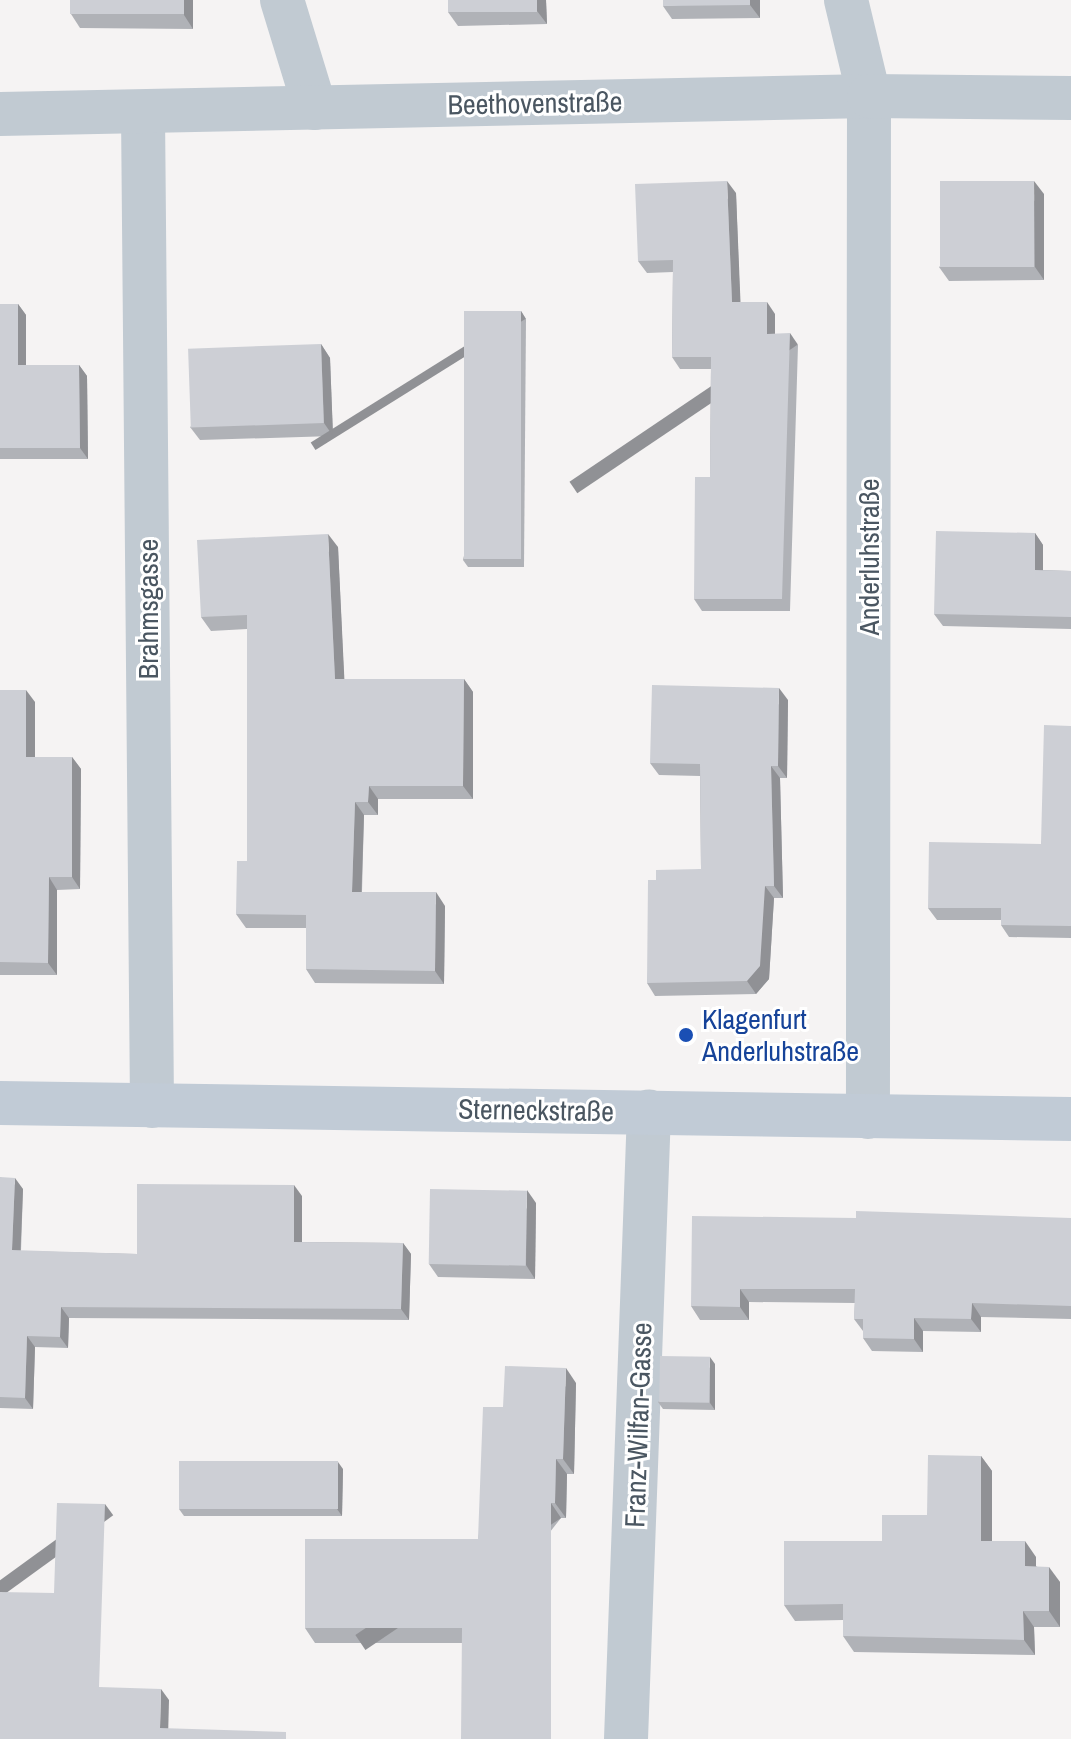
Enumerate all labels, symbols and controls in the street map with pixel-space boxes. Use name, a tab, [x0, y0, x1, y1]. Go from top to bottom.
street label: Beethovenstraße	[447, 85, 623, 121]
street label: Anderluhstraße	[852, 479, 886, 635]
street label: Brahmsgasse	[131, 539, 165, 679]
place label: Klagenfurt Anderluhstraße	[702, 1002, 859, 1068]
marker: Klagenfurt Anderluhstraße	[677, 1026, 695, 1044]
street label: Sterneckstraße	[458, 1092, 614, 1128]
street label: Franz-Wilfan-Gasse	[618, 1322, 658, 1528]

